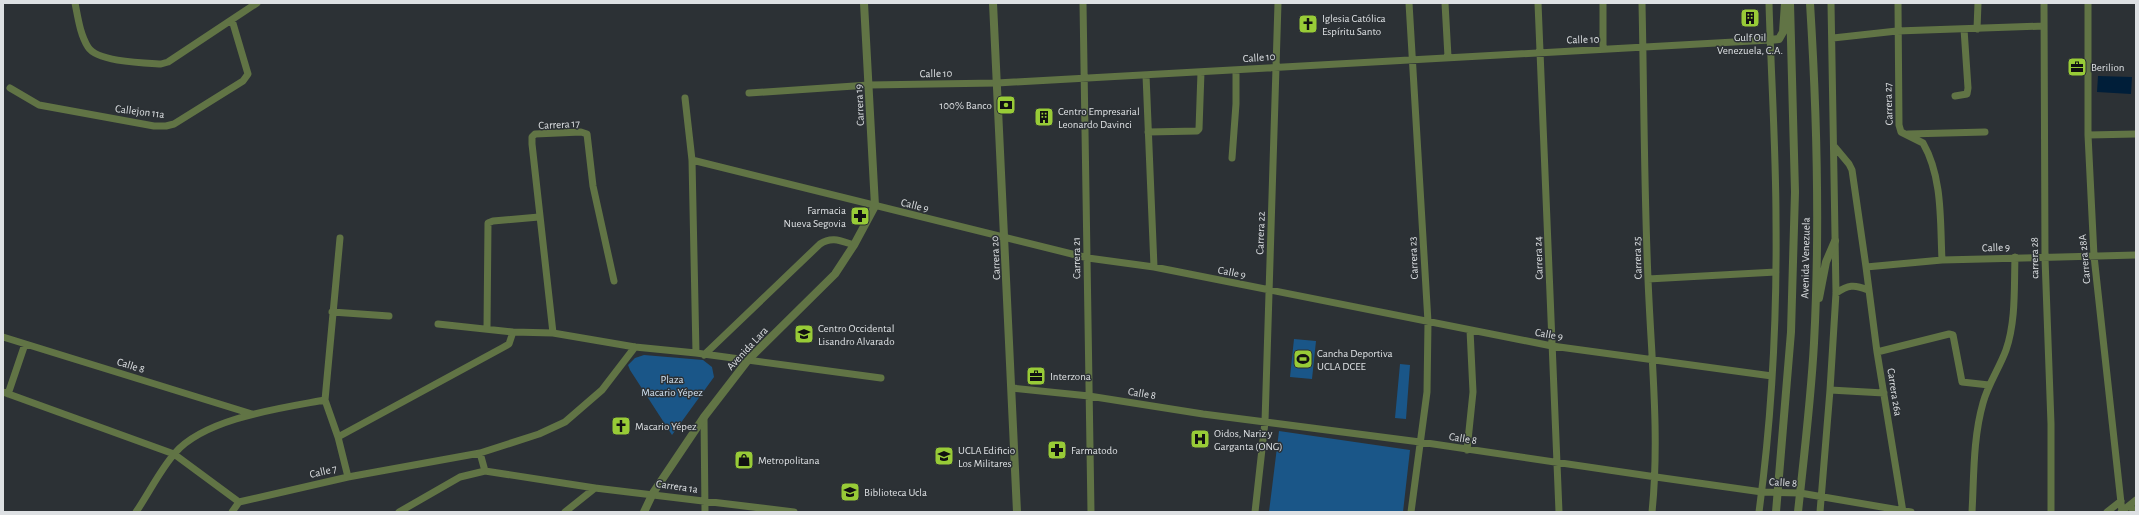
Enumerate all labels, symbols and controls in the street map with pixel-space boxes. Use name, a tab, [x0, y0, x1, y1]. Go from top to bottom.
building icon: Gulf Oil Venezuela, C.A.	[1739, 7, 1761, 29]
church icon: Iglesia Católica Espíritu Santo	[1297, 13, 1319, 35]
place label: Iglesia Católica Espíritu Santo	[1322, 13, 1386, 37]
place label: Gulf Oil Venezuela, C.A.	[1717, 32, 1783, 56]
street label: Calle 10	[1566, 33, 1600, 46]
street label: Calle 10	[1242, 51, 1276, 64]
office icon: Berilion	[2066, 56, 2088, 78]
place label: Berilion	[2091, 62, 2124, 73]
street label: Calle 10	[920, 68, 953, 79]
street label: Carrera 27	[1882, 82, 1895, 126]
street label: Carrera 19	[853, 84, 866, 126]
bank icon: 100% Banco	[995, 94, 1017, 116]
place label: 100% Banco	[940, 100, 992, 111]
street label: Callejon 11a	[115, 103, 165, 120]
building icon: Centro Empresarial Leonardo Davinci	[1033, 106, 1055, 128]
place label: Centro Empresarial Leonardo Davinci	[1058, 106, 1140, 130]
street label: Carrera 17	[538, 118, 580, 131]
street label: Calle 9	[900, 197, 930, 214]
place label: Farmacia Nueva Segovia	[784, 205, 846, 229]
pharmacy icon: Farmacia Nueva Segovia	[849, 205, 871, 227]
street label: Carrera 22	[1254, 211, 1267, 255]
street label: Avenida Venezuela	[1799, 217, 1812, 299]
street label: Carrera 28A	[2077, 233, 2092, 284]
street label: Carrera 20	[989, 236, 1002, 280]
street label: Carrera 23	[1407, 236, 1420, 280]
street label: Carrera 24	[1532, 236, 1545, 280]
street label: Carrera 25	[1631, 236, 1644, 280]
street label: Carrera 21	[1071, 237, 1082, 279]
street label: carrera 28	[2029, 237, 2040, 279]
street label: Calle 9	[1982, 242, 2010, 253]
street label: Calle 9	[1217, 264, 1247, 281]
school or university icon: Centro Occidental Lisandro Alvarado	[793, 323, 815, 345]
place label: Centro Occidental Lisandro Alvarado	[818, 323, 895, 347]
street label: Avenida Lara	[725, 325, 770, 372]
street label: Calle 9	[1534, 327, 1564, 342]
sports icon: Cancha Deportiva UCLA DCEE	[1292, 348, 1314, 370]
place label: Cancha Deportiva UCLA DCEE	[1317, 348, 1393, 372]
street label: Calle 8	[116, 356, 146, 375]
office icon: Interzona	[1025, 365, 1047, 387]
street label: Carrera 26a	[1885, 367, 1904, 417]
place label: Interzona	[1050, 371, 1091, 382]
park label: Plaza Macario Yépez	[641, 374, 703, 398]
street label: Calle 8	[1127, 386, 1157, 401]
church icon: Macario Yépez	[610, 415, 632, 437]
place label: Macario Yépez	[635, 421, 697, 432]
hospital icon: Oidos, Nariz y Garganta (ONG)	[1189, 428, 1211, 450]
place label: Oidos, Nariz y Garganta (ONG)	[1214, 428, 1283, 452]
street label: Calle 8	[1448, 431, 1478, 446]
pharmacy icon: Farmatodo	[1046, 439, 1068, 461]
school or university icon: UCLA Edificio Los Militares	[933, 445, 955, 467]
place label: UCLA Edificio Los Militares	[958, 445, 1015, 469]
place label: Farmatodo	[1071, 445, 1118, 456]
shop icon: Metropolitana	[733, 449, 755, 471]
place label: Metropolitana	[758, 455, 820, 466]
street label: Calle 7	[308, 463, 338, 480]
street label: Calle 8	[1769, 476, 1797, 489]
street label: Carrera 1a	[655, 478, 699, 495]
school or university icon: Biblioteca Ucla	[839, 481, 861, 503]
place label: Biblioteca Ucla	[864, 487, 927, 498]

